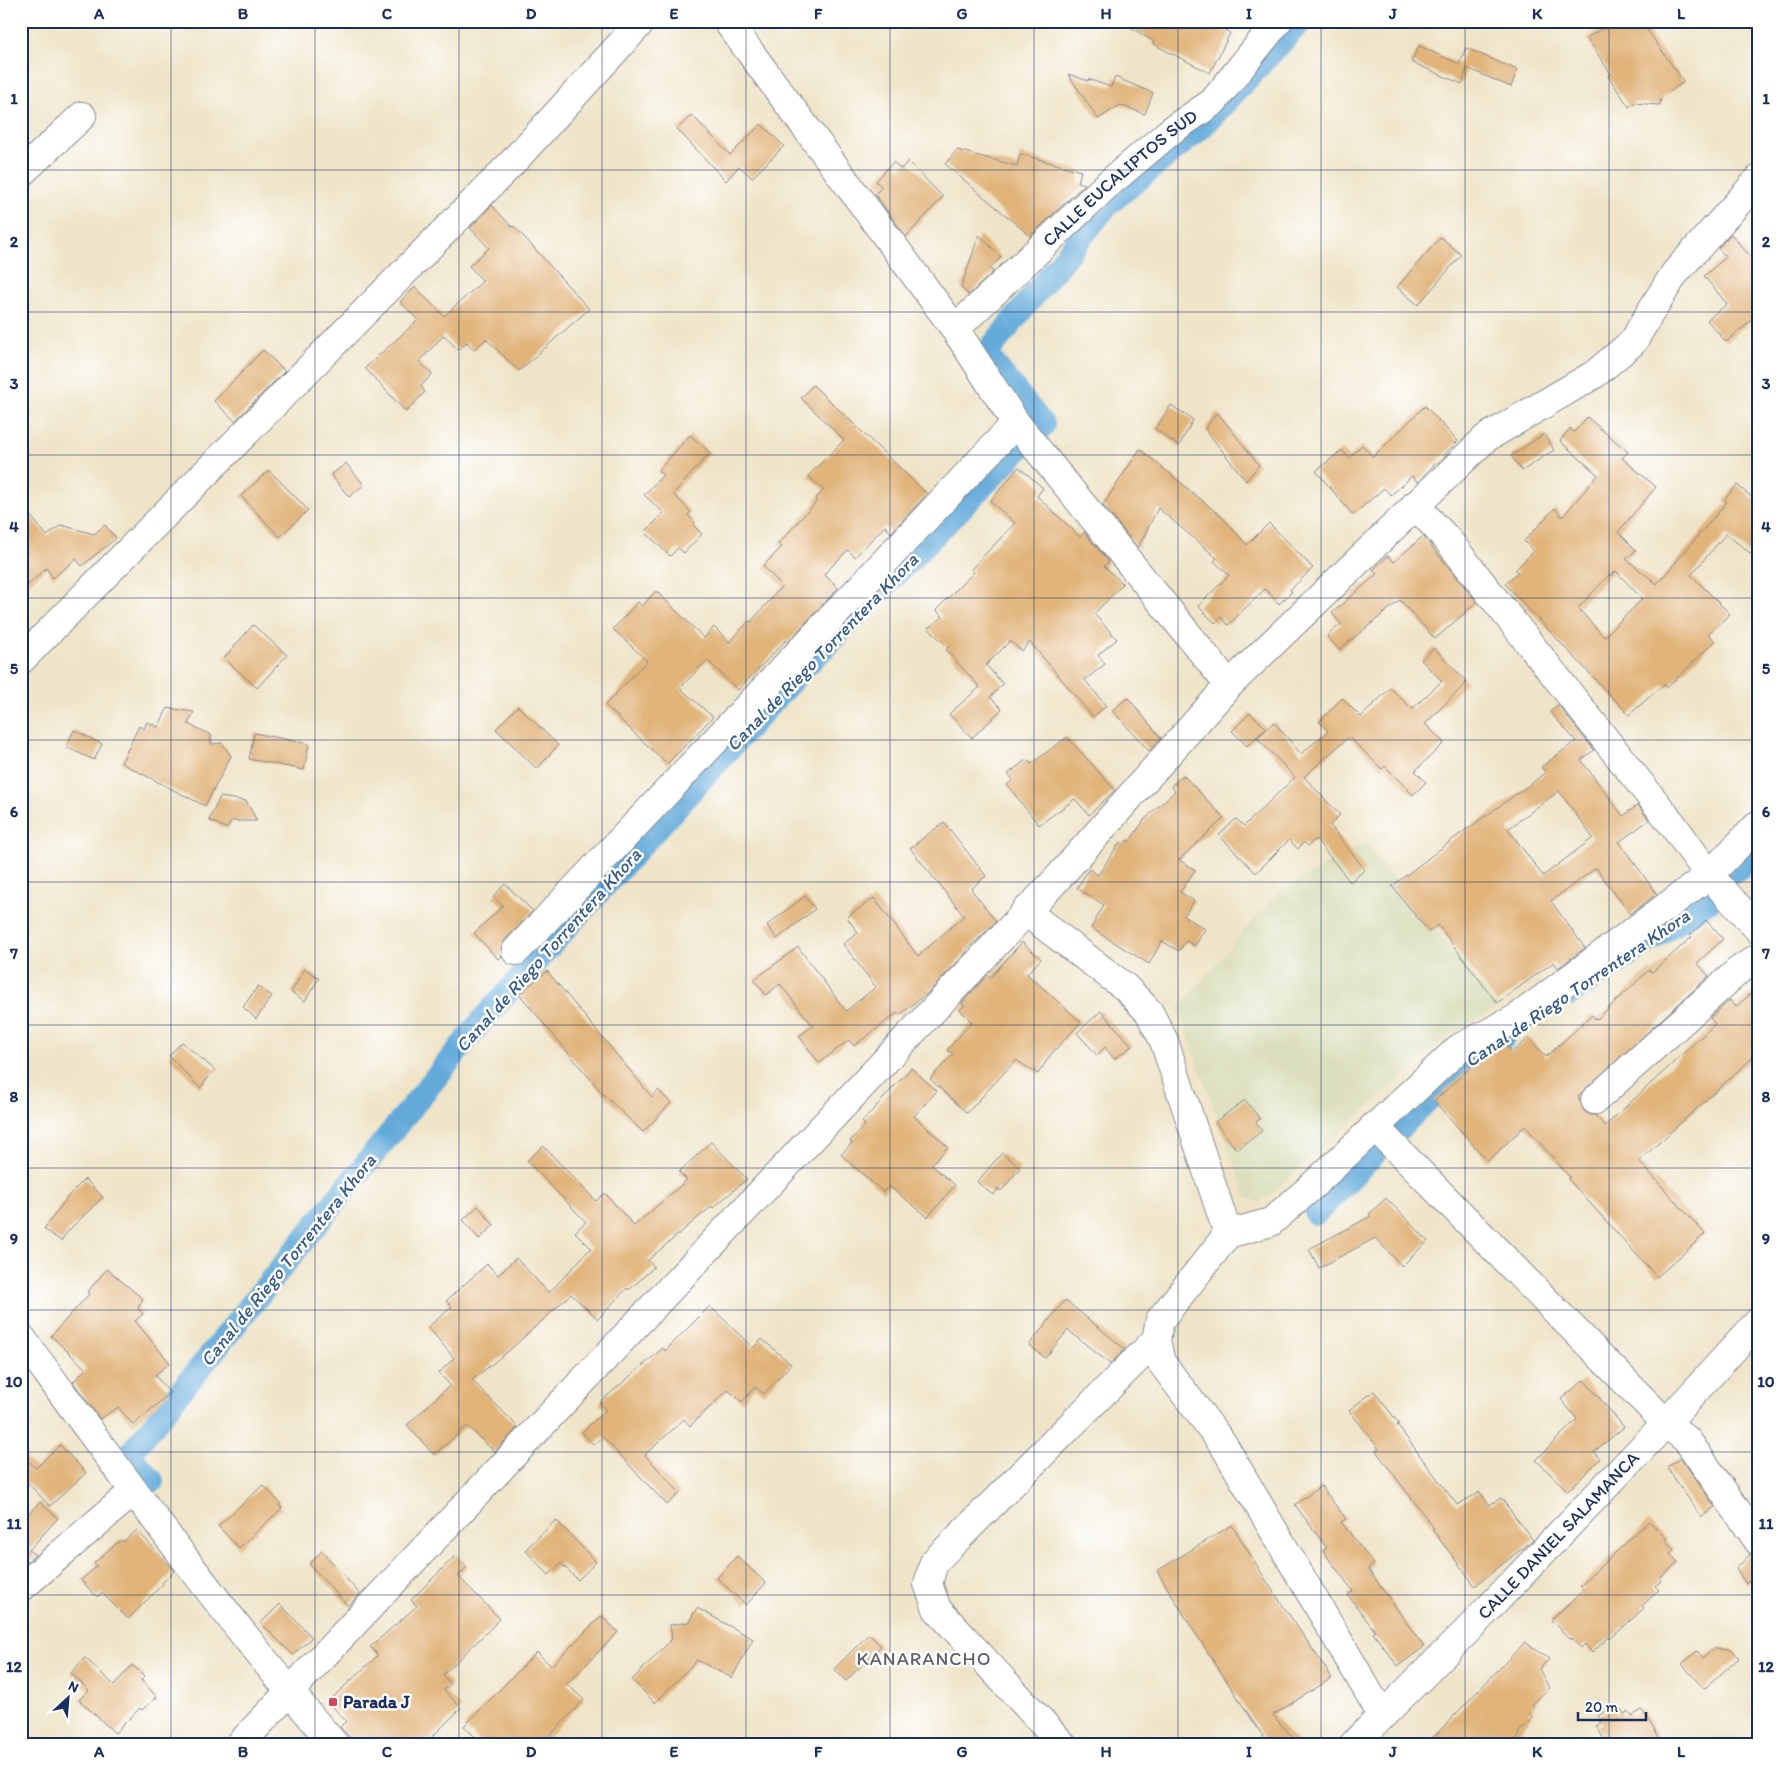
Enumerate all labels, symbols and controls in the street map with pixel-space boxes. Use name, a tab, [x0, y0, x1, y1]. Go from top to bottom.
text: A	[93, 4, 105, 23]
text: B	[238, 4, 249, 23]
text: C	[382, 4, 393, 23]
text: D	[526, 4, 537, 23]
text: E	[670, 4, 679, 23]
text: F	[814, 4, 823, 23]
text: G	[956, 4, 968, 23]
text: H	[1100, 4, 1112, 23]
text: I	[1246, 4, 1252, 23]
text: J	[1388, 4, 1397, 23]
text: K	[1532, 4, 1543, 23]
text: L	[1677, 4, 1686, 23]
text: 1	[10, 89, 18, 108]
text: 1	[1762, 89, 1770, 108]
street label: CALLE EUCALIPTOS SUD	[1038, 105, 1202, 251]
text: 2	[10, 232, 19, 251]
text: 2	[1762, 232, 1771, 251]
text: 3	[10, 374, 19, 393]
text: 3	[1762, 374, 1771, 393]
text: 4	[9, 517, 19, 536]
text: 4	[1761, 517, 1771, 536]
water label: Canal de Riego Torrentera Khora	[721, 548, 923, 756]
text: 5	[10, 659, 19, 678]
text: 5	[1762, 659, 1771, 678]
text: 6	[10, 802, 19, 821]
text: 6	[1762, 802, 1771, 821]
water label: Canal de Riego Torrentera Khora	[450, 843, 646, 1057]
water label: Canal de Riego Torrentera Khora	[1460, 904, 1694, 1072]
text: 7	[9, 944, 18, 963]
text: 7	[1761, 944, 1770, 963]
text: 8	[10, 1087, 19, 1106]
text: 8	[1762, 1087, 1771, 1106]
water label: Canal de Riego Torrentera Khora	[195, 1149, 381, 1371]
text: 9	[10, 1229, 18, 1248]
text: 9	[1762, 1229, 1770, 1248]
text: 10	[5, 1372, 23, 1391]
text: 10	[1757, 1372, 1775, 1391]
street label: CALLE DANIEL SALAMANCA	[1473, 1447, 1644, 1624]
text: 11	[7, 1514, 22, 1533]
text: 11	[1759, 1514, 1774, 1533]
district label: KANARANCHO	[857, 1647, 991, 1670]
text: 12	[6, 1657, 23, 1676]
text: 12	[1758, 1657, 1775, 1676]
north arrow	[42, 1672, 92, 1722]
text: N	[66, 1677, 81, 1696]
scale bar	[1578, 1690, 1645, 1722]
place label: Parada J	[343, 1691, 410, 1713]
marker: Parada J	[327, 1696, 339, 1708]
text: 20 m	[1585, 1698, 1619, 1716]
text: A	[93, 1742, 105, 1761]
text: B	[238, 1742, 249, 1761]
text: C	[382, 1742, 393, 1761]
text: D	[526, 1742, 537, 1761]
text: E	[670, 1742, 679, 1761]
text: F	[814, 1742, 823, 1761]
text: G	[956, 1742, 968, 1761]
text: H	[1100, 1742, 1112, 1761]
text: I	[1246, 1742, 1252, 1761]
text: J	[1388, 1742, 1397, 1761]
text: K	[1532, 1742, 1543, 1761]
text: L	[1677, 1742, 1686, 1761]

